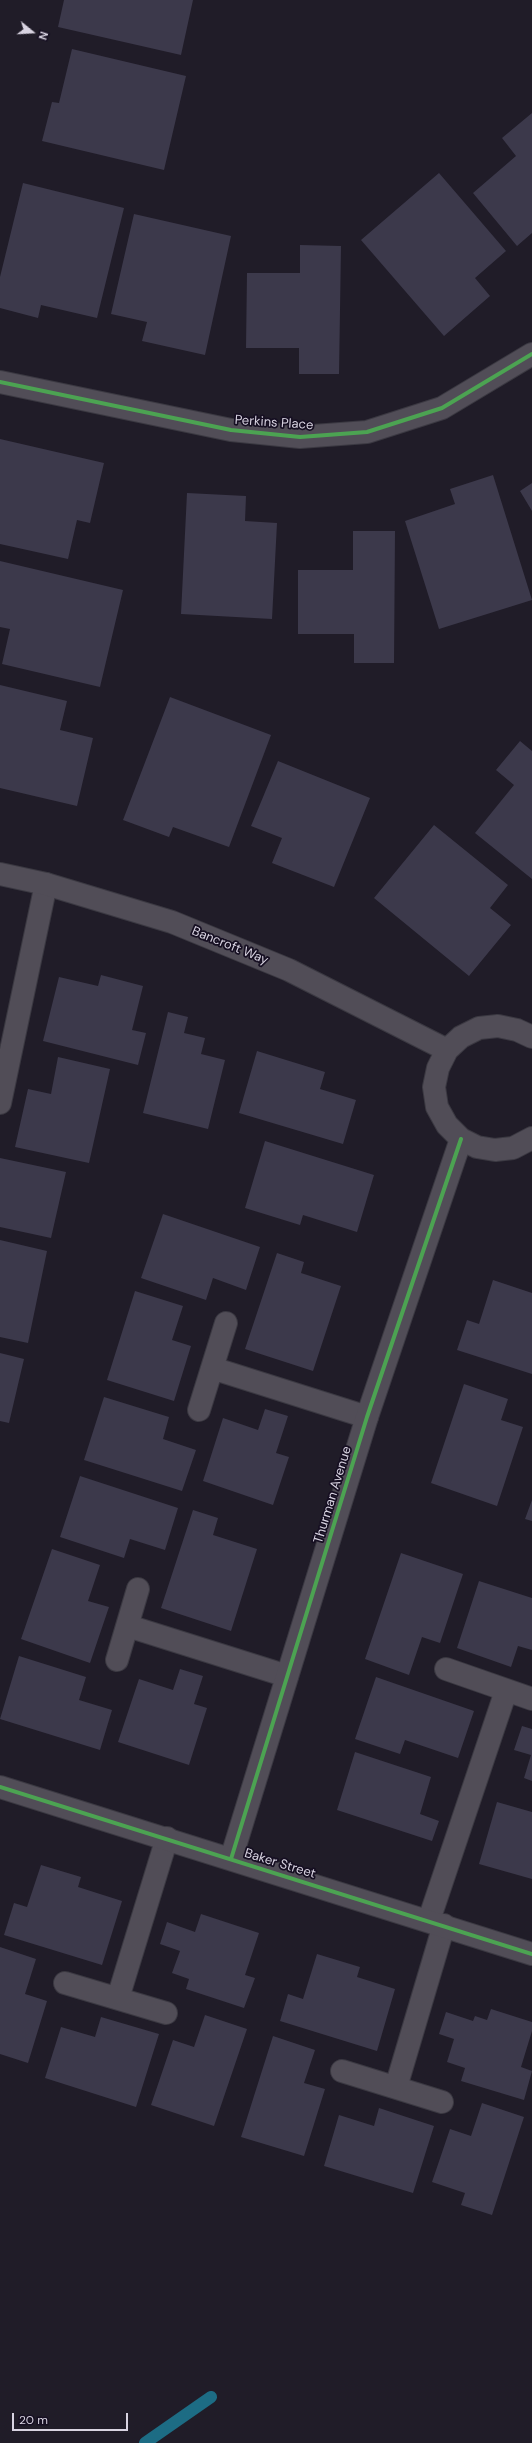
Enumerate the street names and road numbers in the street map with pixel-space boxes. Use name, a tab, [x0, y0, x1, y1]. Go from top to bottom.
street label: Perkins Place	[234, 412, 314, 434]
street label: Bancroft Way	[189, 924, 271, 968]
street label: Thurman Avenue	[311, 1445, 355, 1545]
street label: Baker Street	[243, 1846, 317, 1882]

